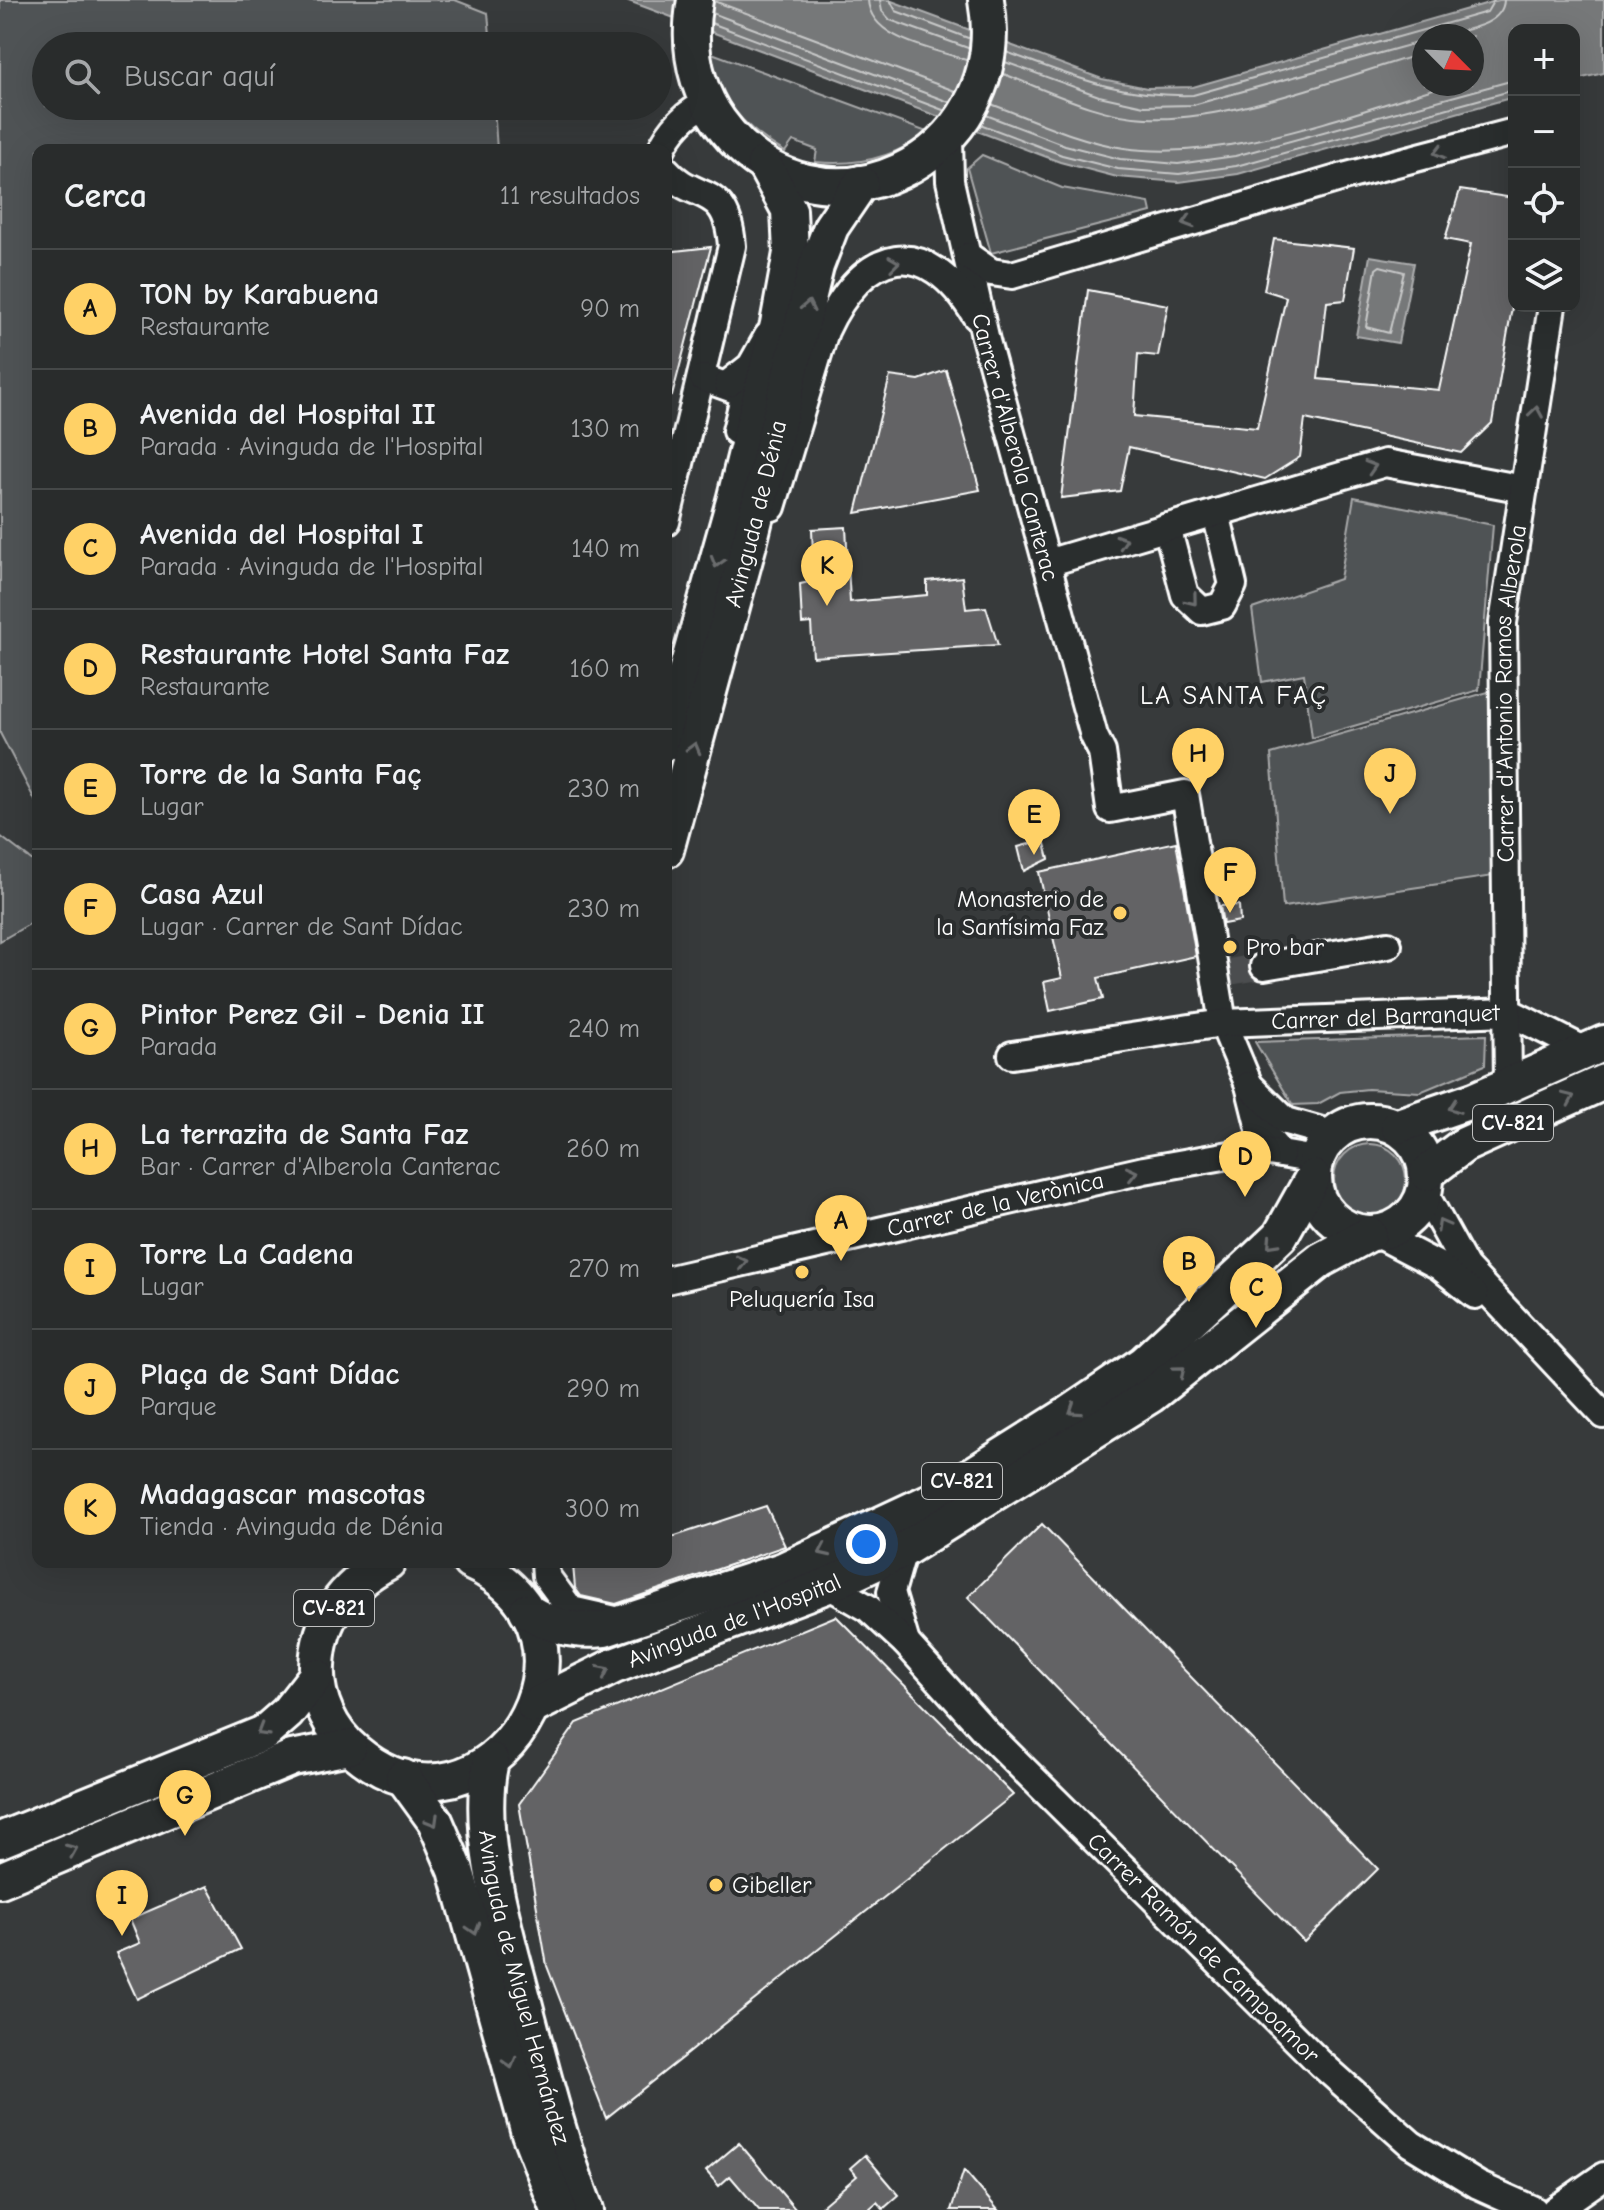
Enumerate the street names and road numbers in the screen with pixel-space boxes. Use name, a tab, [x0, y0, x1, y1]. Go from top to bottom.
street label: Carrer d'Alberola Canterac	[966, 311, 1065, 584]
street label: Avinguda de Dénia	[718, 417, 792, 610]
street label: Carrer d'Antonio Ramos Alberola	[1489, 523, 1532, 863]
street label: Carrer del Barranquet	[1271, 998, 1501, 1035]
road number: CV-821	[1473, 1105, 1553, 1141]
street label: Carrer de la Verònica	[884, 1166, 1106, 1243]
road number: CV-821	[922, 1463, 1002, 1499]
street label: Avinguda de l'Hospital	[624, 1567, 845, 1674]
road number: CV-821	[294, 1590, 374, 1626]
street label: Carrer Ramón de Campoamor	[1082, 1827, 1326, 2069]
street label: Avinguda de Miguel Hernández	[473, 1829, 576, 2148]

